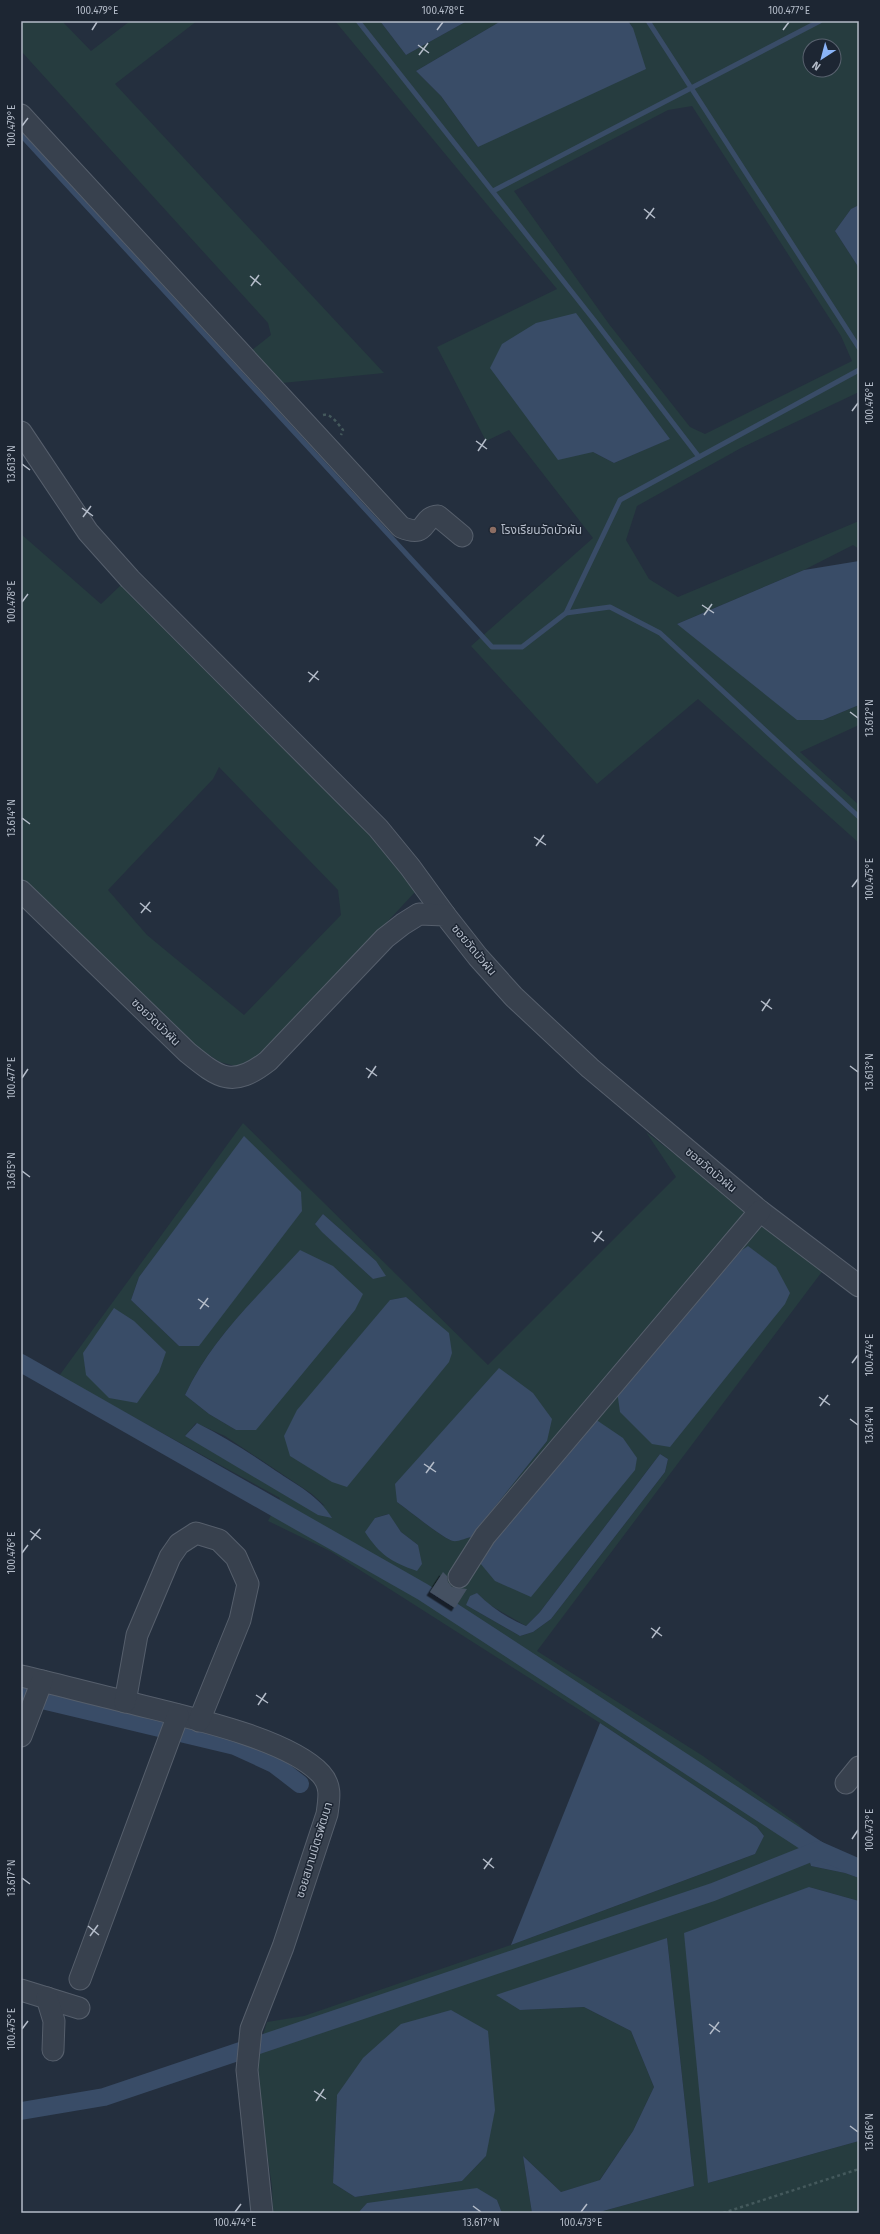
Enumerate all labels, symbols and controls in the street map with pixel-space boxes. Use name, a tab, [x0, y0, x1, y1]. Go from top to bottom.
text: 100.479°E	[76, 5, 118, 17]
text: 100.478°E	[422, 5, 464, 17]
text: 100.477°E	[768, 5, 810, 17]
north arrow	[802, 38, 842, 78]
text: N	[810, 58, 823, 73]
text: 100.479°E	[6, 105, 18, 147]
text: 100.476°E	[864, 382, 876, 424]
text: 13.613°N	[6, 445, 18, 483]
place label: โรงเรียนวัดบัวผัน	[501, 523, 582, 537]
marker: โรงเรียนวัดบัวผัน	[488, 525, 498, 535]
text: 100.478°E	[6, 581, 18, 623]
text: 13.612°N	[864, 699, 876, 737]
text: 13.614°N	[6, 799, 18, 837]
text: 100.475°E	[864, 858, 876, 900]
street label: ซอยวัดบัวผัน	[449, 922, 499, 978]
street label: ซอยวัดบัวผัน	[129, 995, 183, 1049]
text: 13.613°N	[864, 1053, 876, 1091]
text: 100.477°E	[6, 1057, 18, 1099]
street label: ซอยวัดบัวผัน	[683, 1145, 739, 1195]
text: 13.615°N	[6, 1152, 18, 1190]
text: 100.474°E	[864, 1334, 876, 1376]
text: 13.614°N	[864, 1406, 876, 1444]
text: 100.476°E	[6, 1532, 18, 1574]
street label: ซอยสมานมิตรพัฒนา	[293, 1800, 335, 1900]
text: 100.473°E	[864, 1809, 876, 1851]
text: 13.617°N	[6, 1859, 18, 1897]
text: 100.475°E	[6, 2008, 18, 2050]
text: 13.616°N	[864, 2113, 876, 2151]
text: 100.474°E	[214, 2217, 256, 2229]
text: 13.617°N	[462, 2217, 500, 2229]
text: 100.473°E	[560, 2217, 602, 2229]

